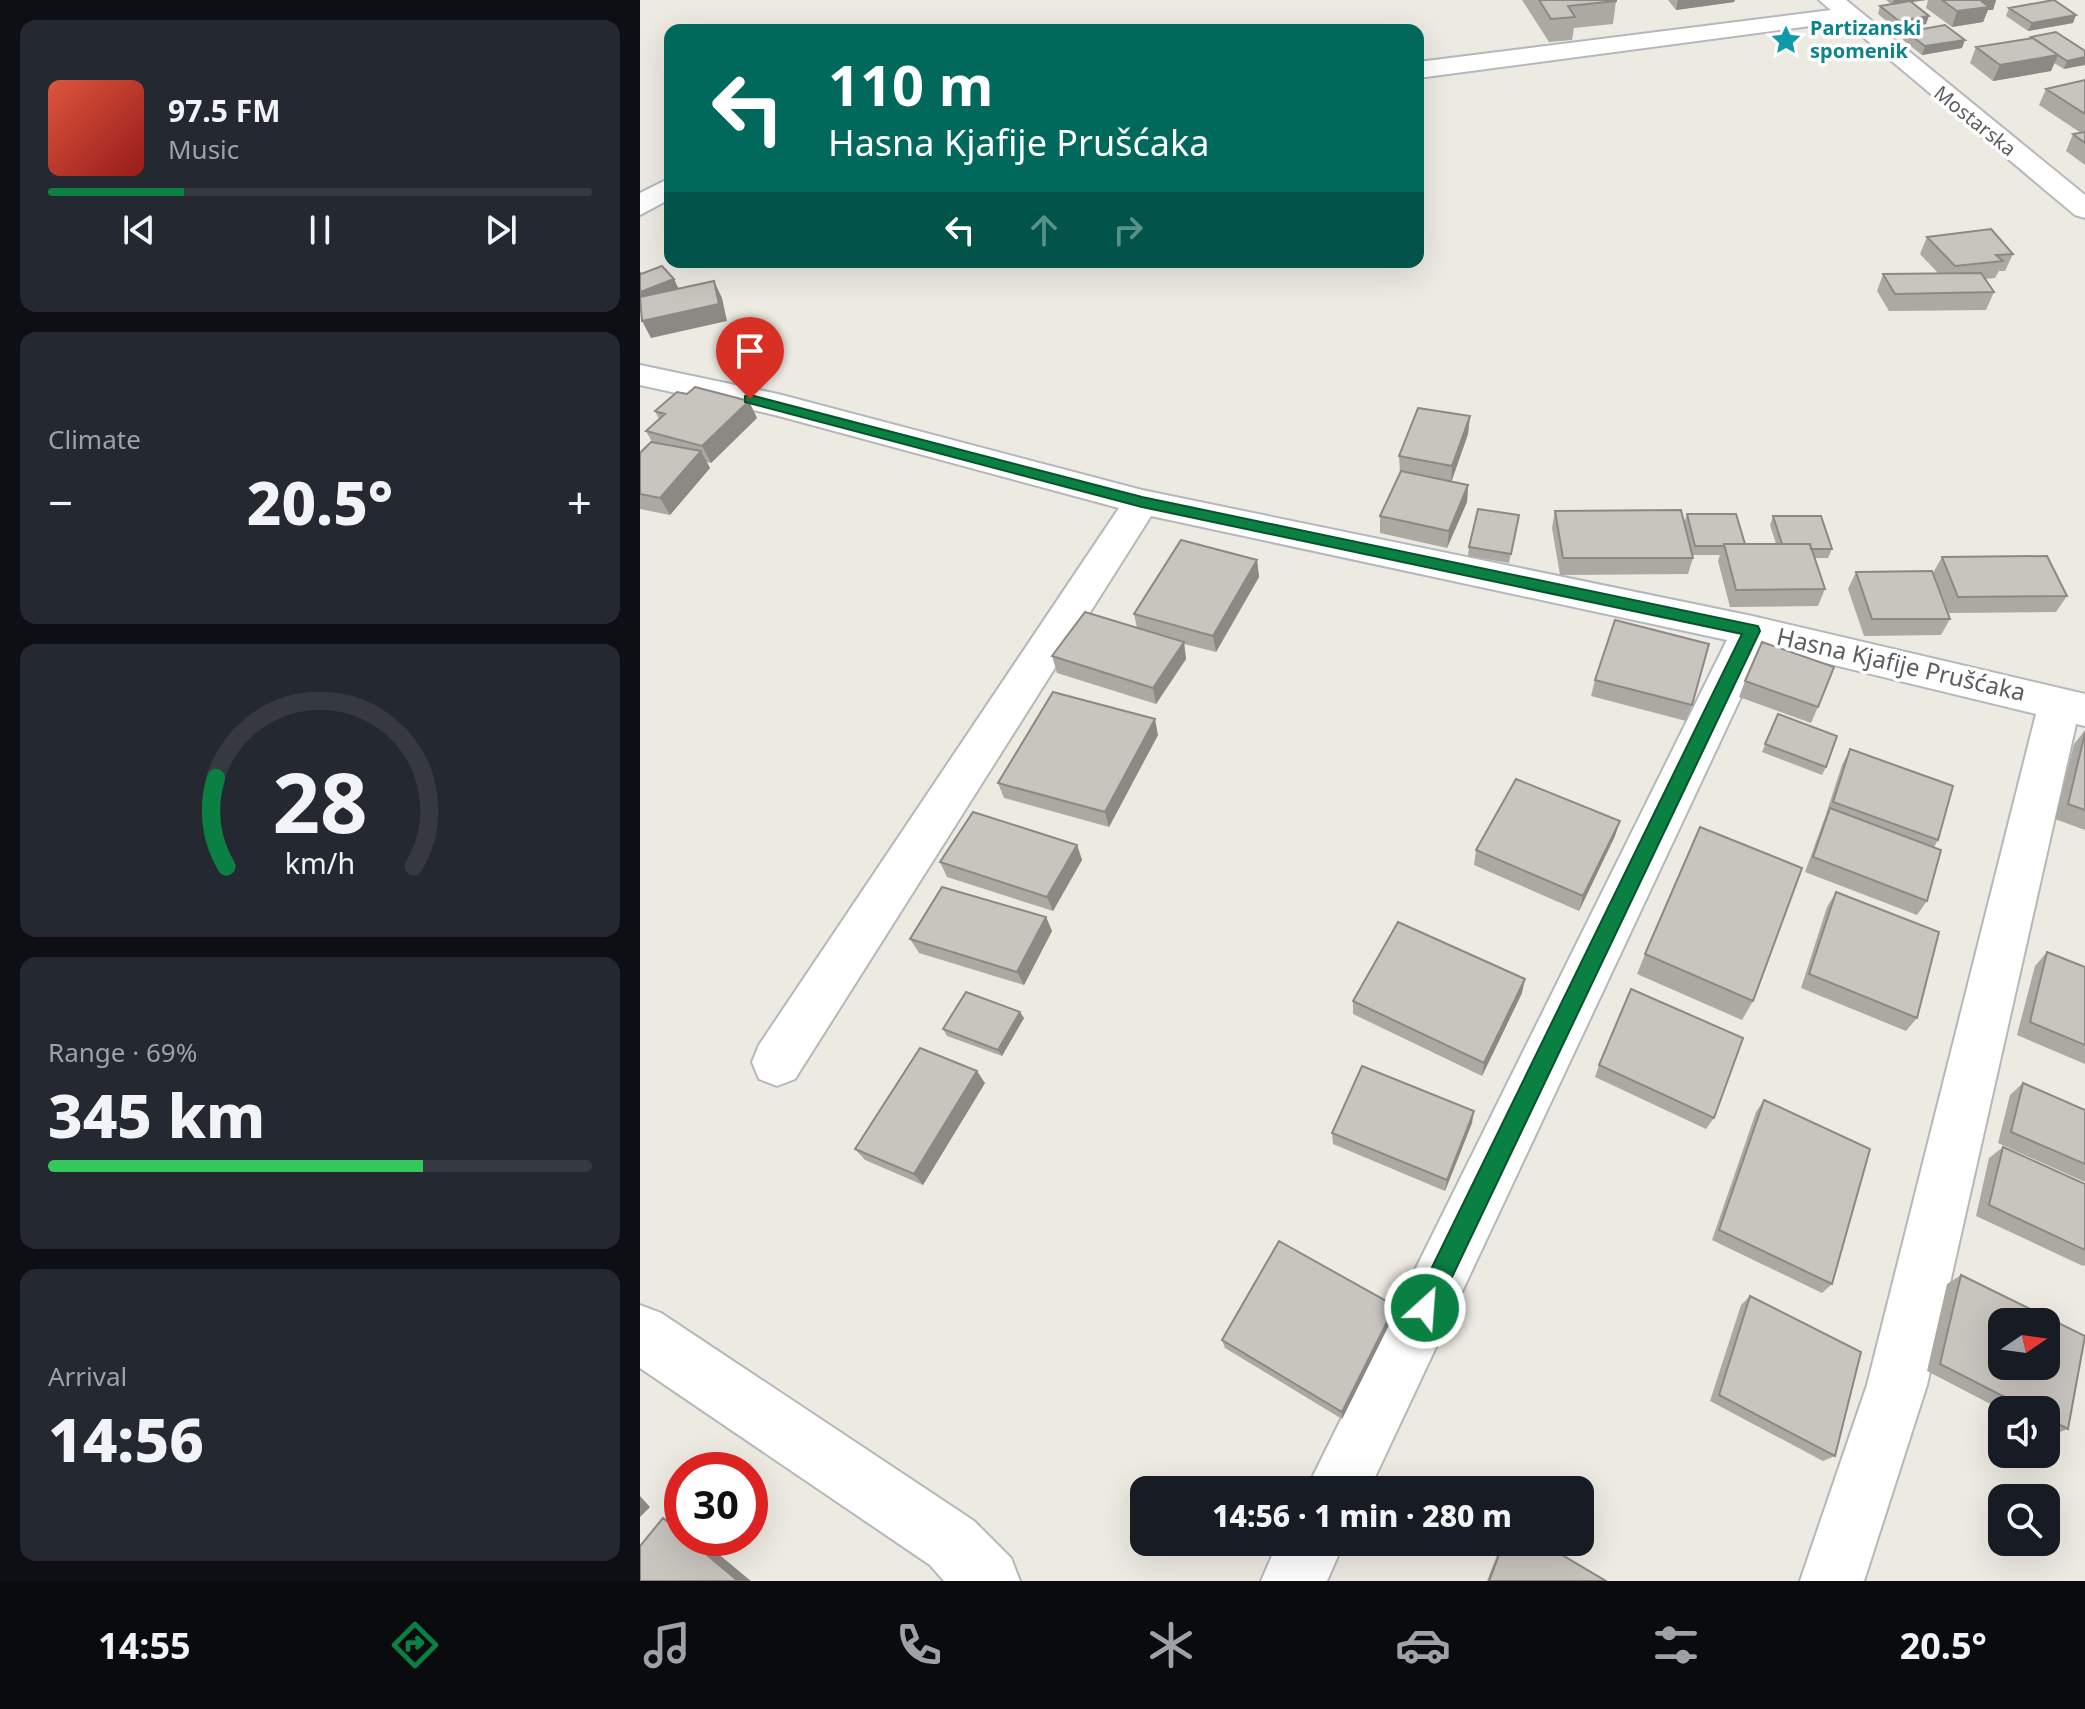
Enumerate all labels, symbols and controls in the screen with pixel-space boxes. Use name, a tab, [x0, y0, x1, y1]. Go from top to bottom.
place label: Partizanski spomenik	[1810, 14, 1921, 64]
place icon: Partizanski spomenik	[1769, 23, 1803, 57]
text: 110 m	[828, 46, 993, 122]
icon: left	[696, 56, 800, 160]
street label: Mostarska	[1929, 79, 2022, 162]
text: 97.5 FM	[168, 90, 280, 131]
text: Hasna Kjafije Prušćaka	[828, 118, 1209, 167]
text: Music	[168, 131, 239, 167]
icon: previous	[117, 208, 161, 252]
icon: pause	[298, 208, 342, 252]
icon: next	[479, 208, 523, 252]
icon: left	[938, 208, 982, 252]
icon: ahead	[1022, 208, 1066, 252]
icon: right	[1106, 208, 1150, 252]
pin	[716, 317, 784, 399]
icon: arrive	[728, 329, 772, 373]
text: Climate	[48, 421, 141, 457]
text: 20.5°	[247, 461, 393, 543]
text: −	[48, 472, 73, 532]
text: +	[567, 472, 592, 532]
street label: Hasna Kjafije Prušćaka	[1774, 619, 2029, 708]
text: 28	[272, 743, 368, 856]
text: km/h	[285, 843, 355, 882]
text: Range · 69%	[48, 1034, 197, 1070]
text: 345 km	[48, 1074, 265, 1156]
position arrow	[1383, 1266, 1467, 1350]
north arrow	[1988, 1308, 2060, 1380]
map controls	[1988, 1308, 2060, 1556]
text: Arrival	[48, 1358, 127, 1394]
button: sound	[1988, 1396, 2060, 1468]
text: 14:56	[48, 1398, 204, 1480]
speed limit sign: 30	[664, 1452, 768, 1556]
button: search	[1988, 1484, 2060, 1556]
text: 14:56 · 1 min · 280 m	[1212, 1495, 1512, 1536]
icon: directions	[387, 1617, 443, 1673]
icon: music	[639, 1617, 695, 1673]
icon: phone	[891, 1617, 947, 1673]
icon: climate	[1143, 1617, 1199, 1673]
icon: car	[1395, 1617, 1451, 1673]
icon: filters	[1648, 1617, 1704, 1673]
text: 14:55	[98, 1621, 191, 1670]
text: 20.5°	[1900, 1621, 1987, 1670]

